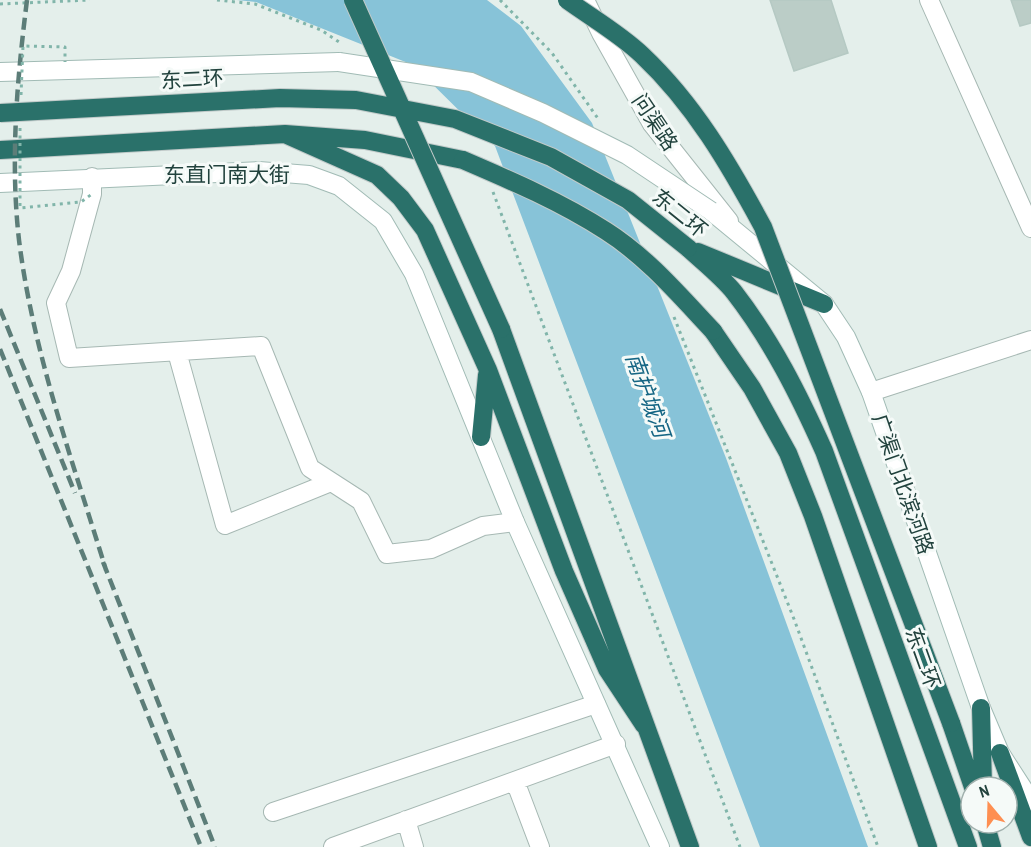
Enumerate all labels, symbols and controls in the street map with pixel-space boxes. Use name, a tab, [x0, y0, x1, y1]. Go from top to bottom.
street label: 东二环	[160, 63, 224, 95]
street label: 问渠路	[625, 88, 685, 156]
street label: 东直门南大街	[164, 160, 290, 189]
street label: 东二环	[646, 182, 714, 244]
water label: 南护城河	[619, 349, 679, 445]
street label: 广渠门北滨河路	[865, 410, 941, 558]
street label: 东二环	[899, 623, 947, 693]
north arrow	[959, 775, 1019, 835]
text: N	[976, 779, 992, 803]

